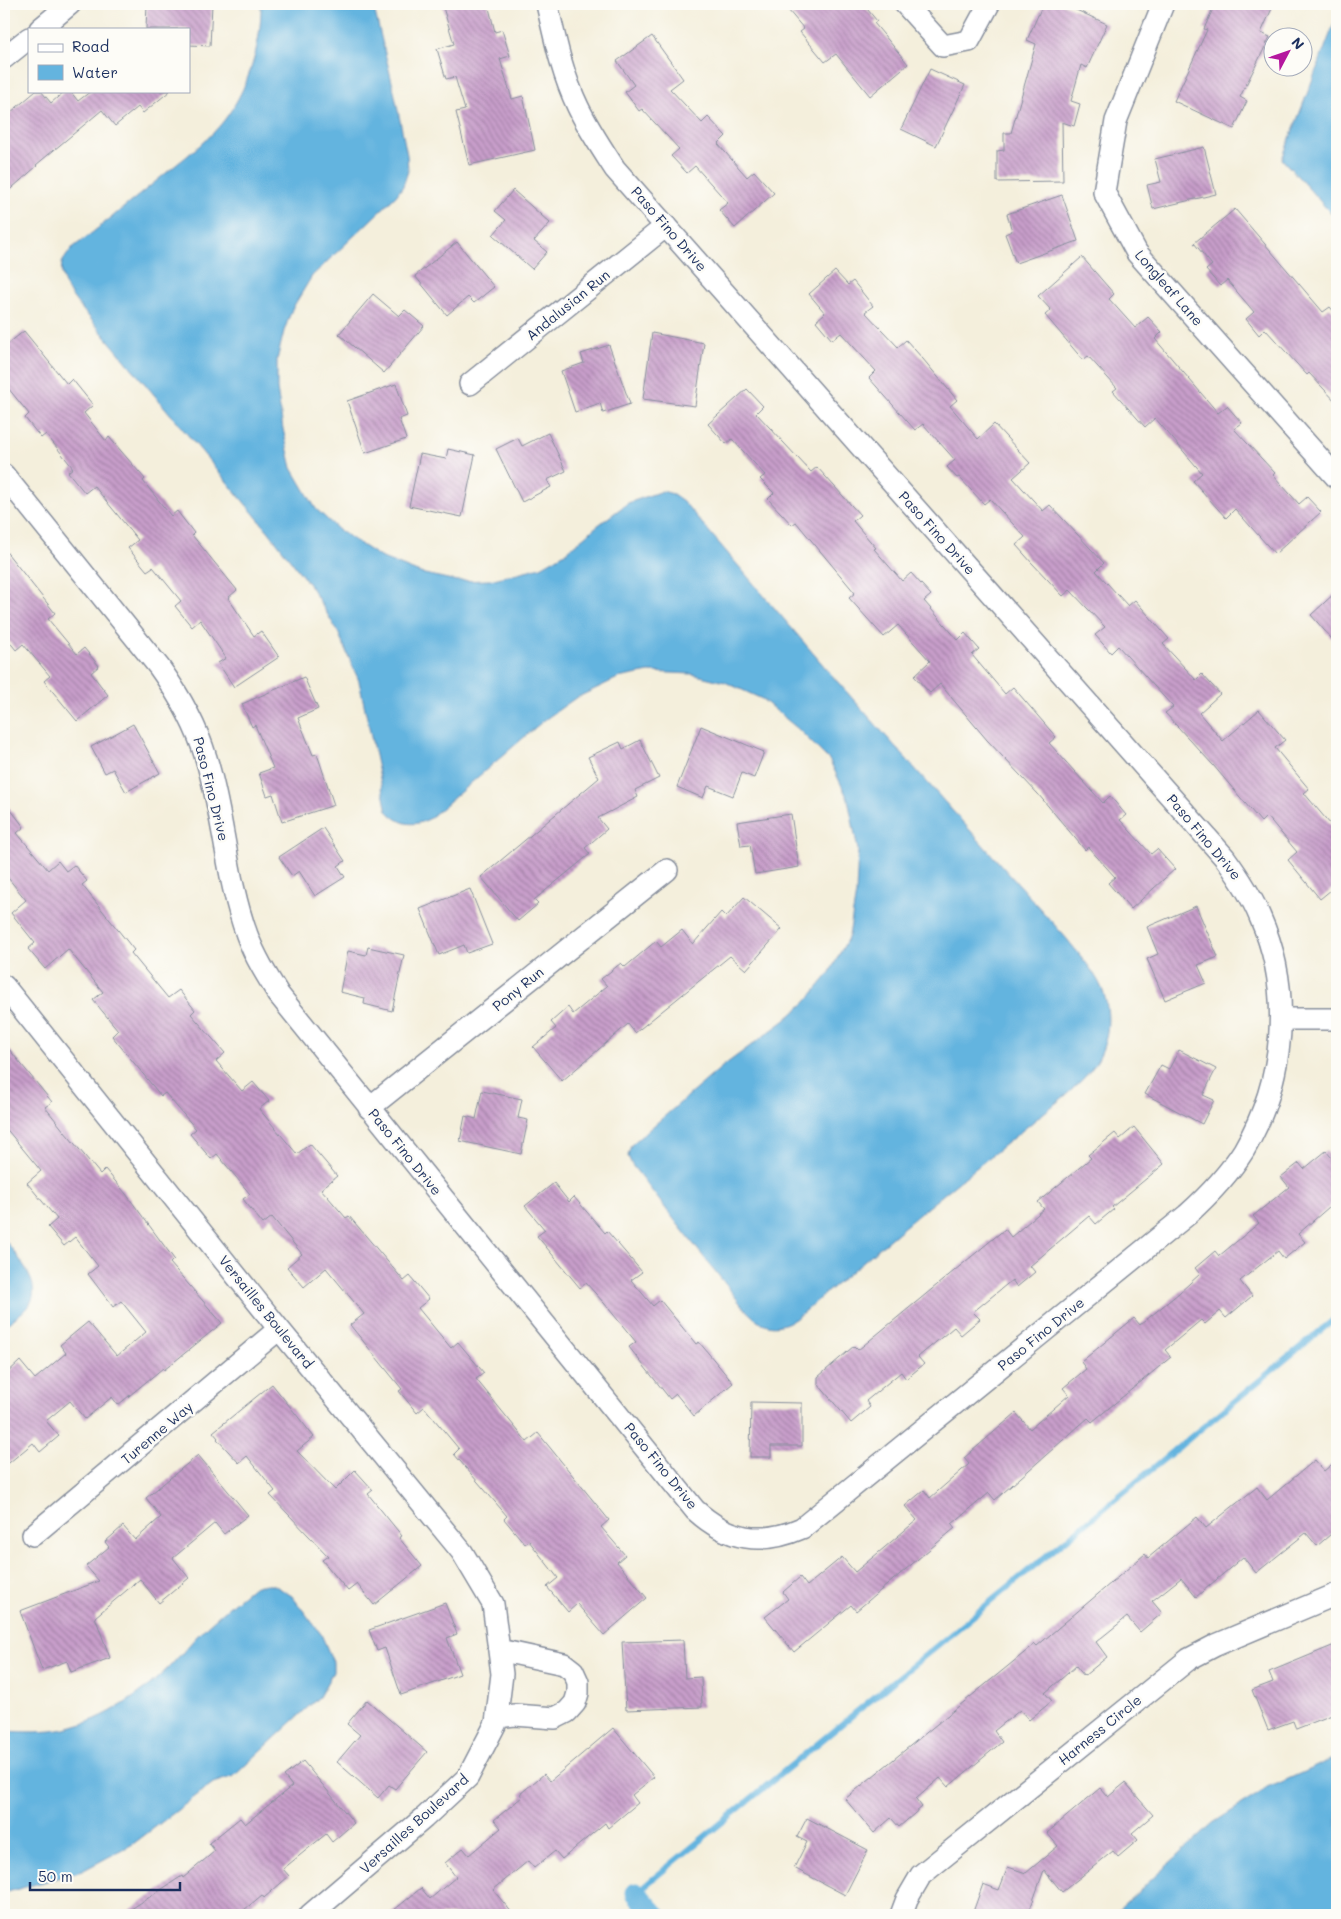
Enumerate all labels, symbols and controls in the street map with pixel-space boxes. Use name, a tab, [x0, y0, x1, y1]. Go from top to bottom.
legend	[28, 28, 190, 92]
north arrow	[1264, 28, 1314, 78]
text: N	[1288, 33, 1309, 53]
text: Road	[72, 36, 109, 56]
text: Water	[72, 62, 118, 82]
street label: Paso Fino Drive	[627, 182, 711, 275]
street label: Longleaf Lane	[1131, 246, 1208, 330]
street label: Andalusian Run	[522, 265, 614, 344]
street label: Paso Fino Drive	[895, 487, 980, 579]
street label: Paso Fino Drive	[189, 735, 234, 843]
street label: Paso Fino Drive	[1163, 790, 1246, 884]
street label: Pony Run	[488, 962, 547, 1015]
street label: Paso Fino Drive	[364, 1104, 446, 1199]
street label: Versailles Boulevard	[215, 1251, 318, 1372]
street label: Paso Fino Drive	[993, 1293, 1088, 1375]
street label: Turenne Way	[117, 1397, 197, 1468]
street label: Paso Fino Drive	[620, 1418, 702, 1513]
street label: Harness Circle	[1054, 1690, 1145, 1769]
street label: Versailles Boulevard	[355, 1770, 472, 1878]
scale bar	[30, 1859, 180, 1891]
text: 50 m	[38, 1866, 73, 1886]

